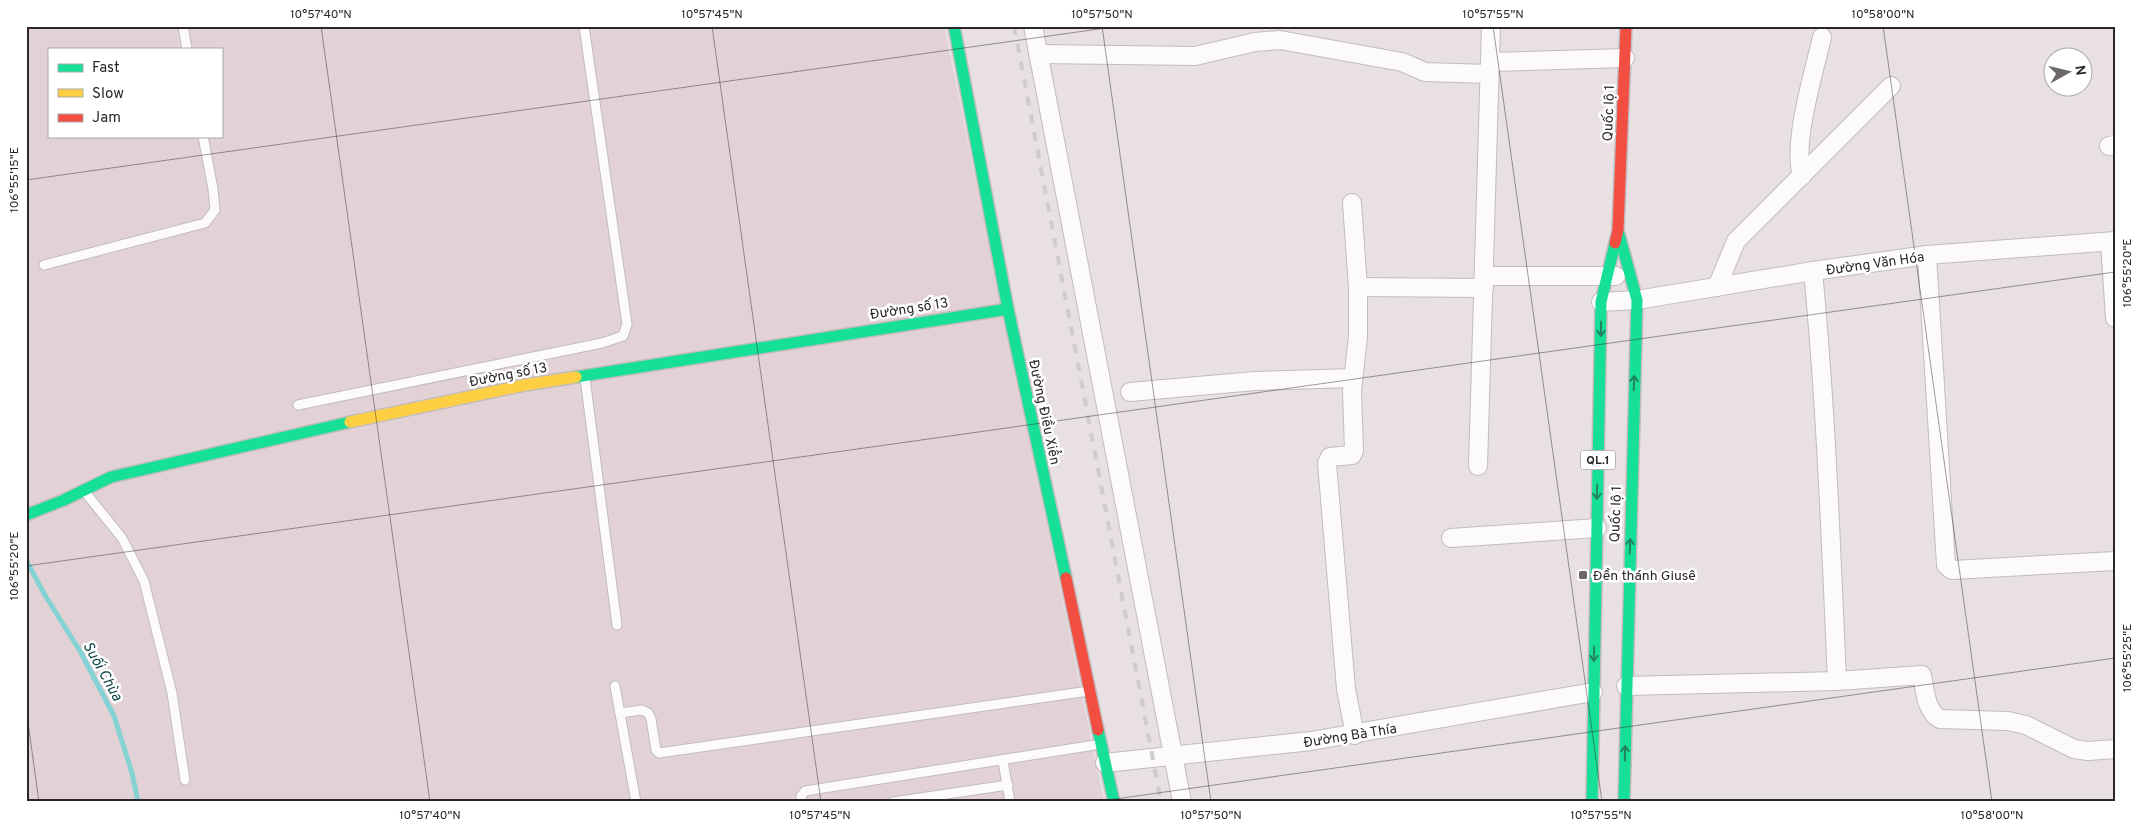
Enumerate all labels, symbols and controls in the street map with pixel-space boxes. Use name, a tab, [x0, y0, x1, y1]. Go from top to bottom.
text: 10°57'40"N	[290, 7, 352, 23]
text: 10°57'45"N	[681, 7, 743, 23]
text: 10°57'50"N	[1071, 7, 1133, 23]
text: 10°57'55"N	[1462, 7, 1524, 23]
text: 10°58'00"N	[1851, 7, 1915, 23]
legend	[48, 48, 222, 138]
north arrow	[2044, 48, 2094, 98]
text: Fast	[92, 59, 120, 78]
text: N	[2070, 64, 2089, 77]
street label: Quốc lộ 1	[1600, 84, 1619, 142]
text: Slow	[92, 85, 124, 104]
text: Jam	[92, 109, 121, 128]
text: 106°55'15"E	[7, 147, 23, 213]
text: 106°55'20"E	[2120, 239, 2136, 307]
street label: Đường Văn Hóa	[1825, 249, 1925, 280]
street label: Đường số 13	[869, 295, 950, 324]
one-way arrow	[1596, 321, 1606, 337]
street label: Đường Điều Xiển	[1024, 358, 1064, 466]
street label: Đường số 13	[468, 360, 549, 391]
one-way arrow	[1629, 376, 1639, 392]
road number: QL.1	[1580, 450, 1616, 470]
one-way arrow	[1593, 484, 1602, 500]
street label: Quốc lộ 1	[1607, 485, 1626, 543]
text: 106°55'20"E	[7, 532, 23, 600]
one-way arrow	[1625, 538, 1634, 554]
place label: Đền thánh Giusê	[1593, 568, 1696, 585]
marker: Đền thánh Giusê	[1577, 569, 1589, 581]
text: 106°55'25"E	[2120, 624, 2136, 692]
water label: Suối Chùa	[78, 638, 127, 705]
one-way arrow	[1589, 646, 1599, 662]
street label: Đường Bà Thía	[1302, 721, 1398, 752]
one-way arrow	[1620, 745, 1629, 761]
text: 10°57'40"N	[399, 808, 461, 824]
text: 10°57'45"N	[789, 808, 851, 824]
text: 10°57'50"N	[1180, 808, 1242, 824]
text: 10°57'55"N	[1570, 808, 1632, 824]
text: 10°58'00"N	[1960, 808, 2024, 824]

